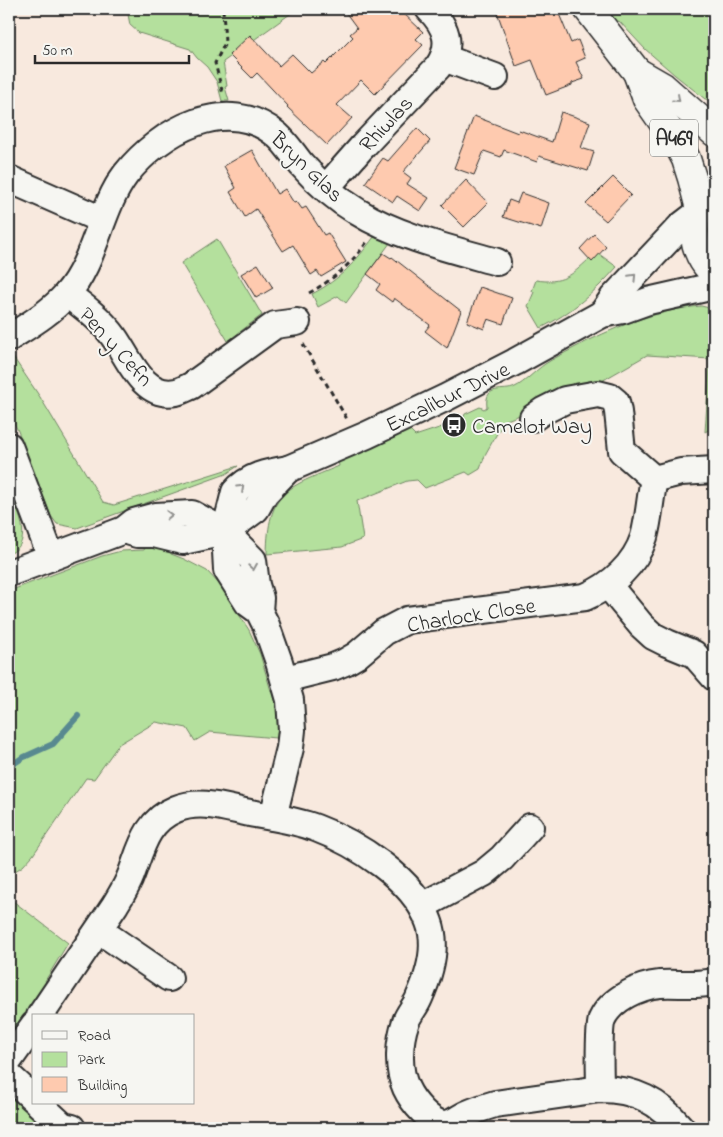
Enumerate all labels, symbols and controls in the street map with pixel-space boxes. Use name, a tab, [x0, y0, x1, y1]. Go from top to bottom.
scale bar	[35, 32, 189, 64]
text: 50 m	[42, 40, 73, 62]
street label: Rhiwlas	[353, 90, 422, 161]
one-way arrow	[671, 94, 680, 102]
road number: A469	[650, 120, 698, 156]
street label: Bryn Glas	[261, 124, 350, 212]
one-way arrow	[627, 273, 636, 282]
street label: Pen y Cefn	[69, 301, 159, 396]
street label: Excalibur Drive	[381, 355, 516, 442]
bus stop icon: Camelot Way	[441, 412, 467, 438]
place label: Camelot Way	[472, 412, 592, 445]
one-way arrow	[235, 484, 244, 493]
one-way arrow	[166, 510, 173, 520]
one-way arrow	[247, 563, 258, 571]
street label: Charlock Close	[405, 591, 538, 643]
legend	[32, 1014, 195, 1104]
text: Road	[78, 1025, 111, 1047]
text: Park	[78, 1049, 106, 1071]
text: Building	[77, 1075, 127, 1098]

